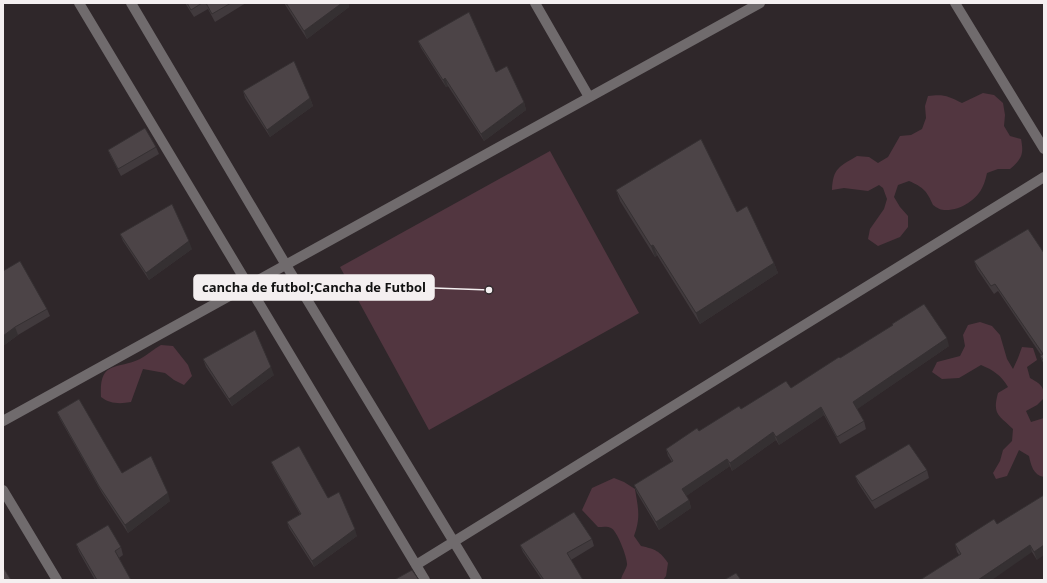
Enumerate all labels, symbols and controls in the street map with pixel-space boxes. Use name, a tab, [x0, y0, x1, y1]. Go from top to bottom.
callout: cancha de futbol;Cancha de Futbol	[194, 275, 434, 300]
text: cancha de futbol;Cancha de Futbol	[202, 278, 426, 296]

